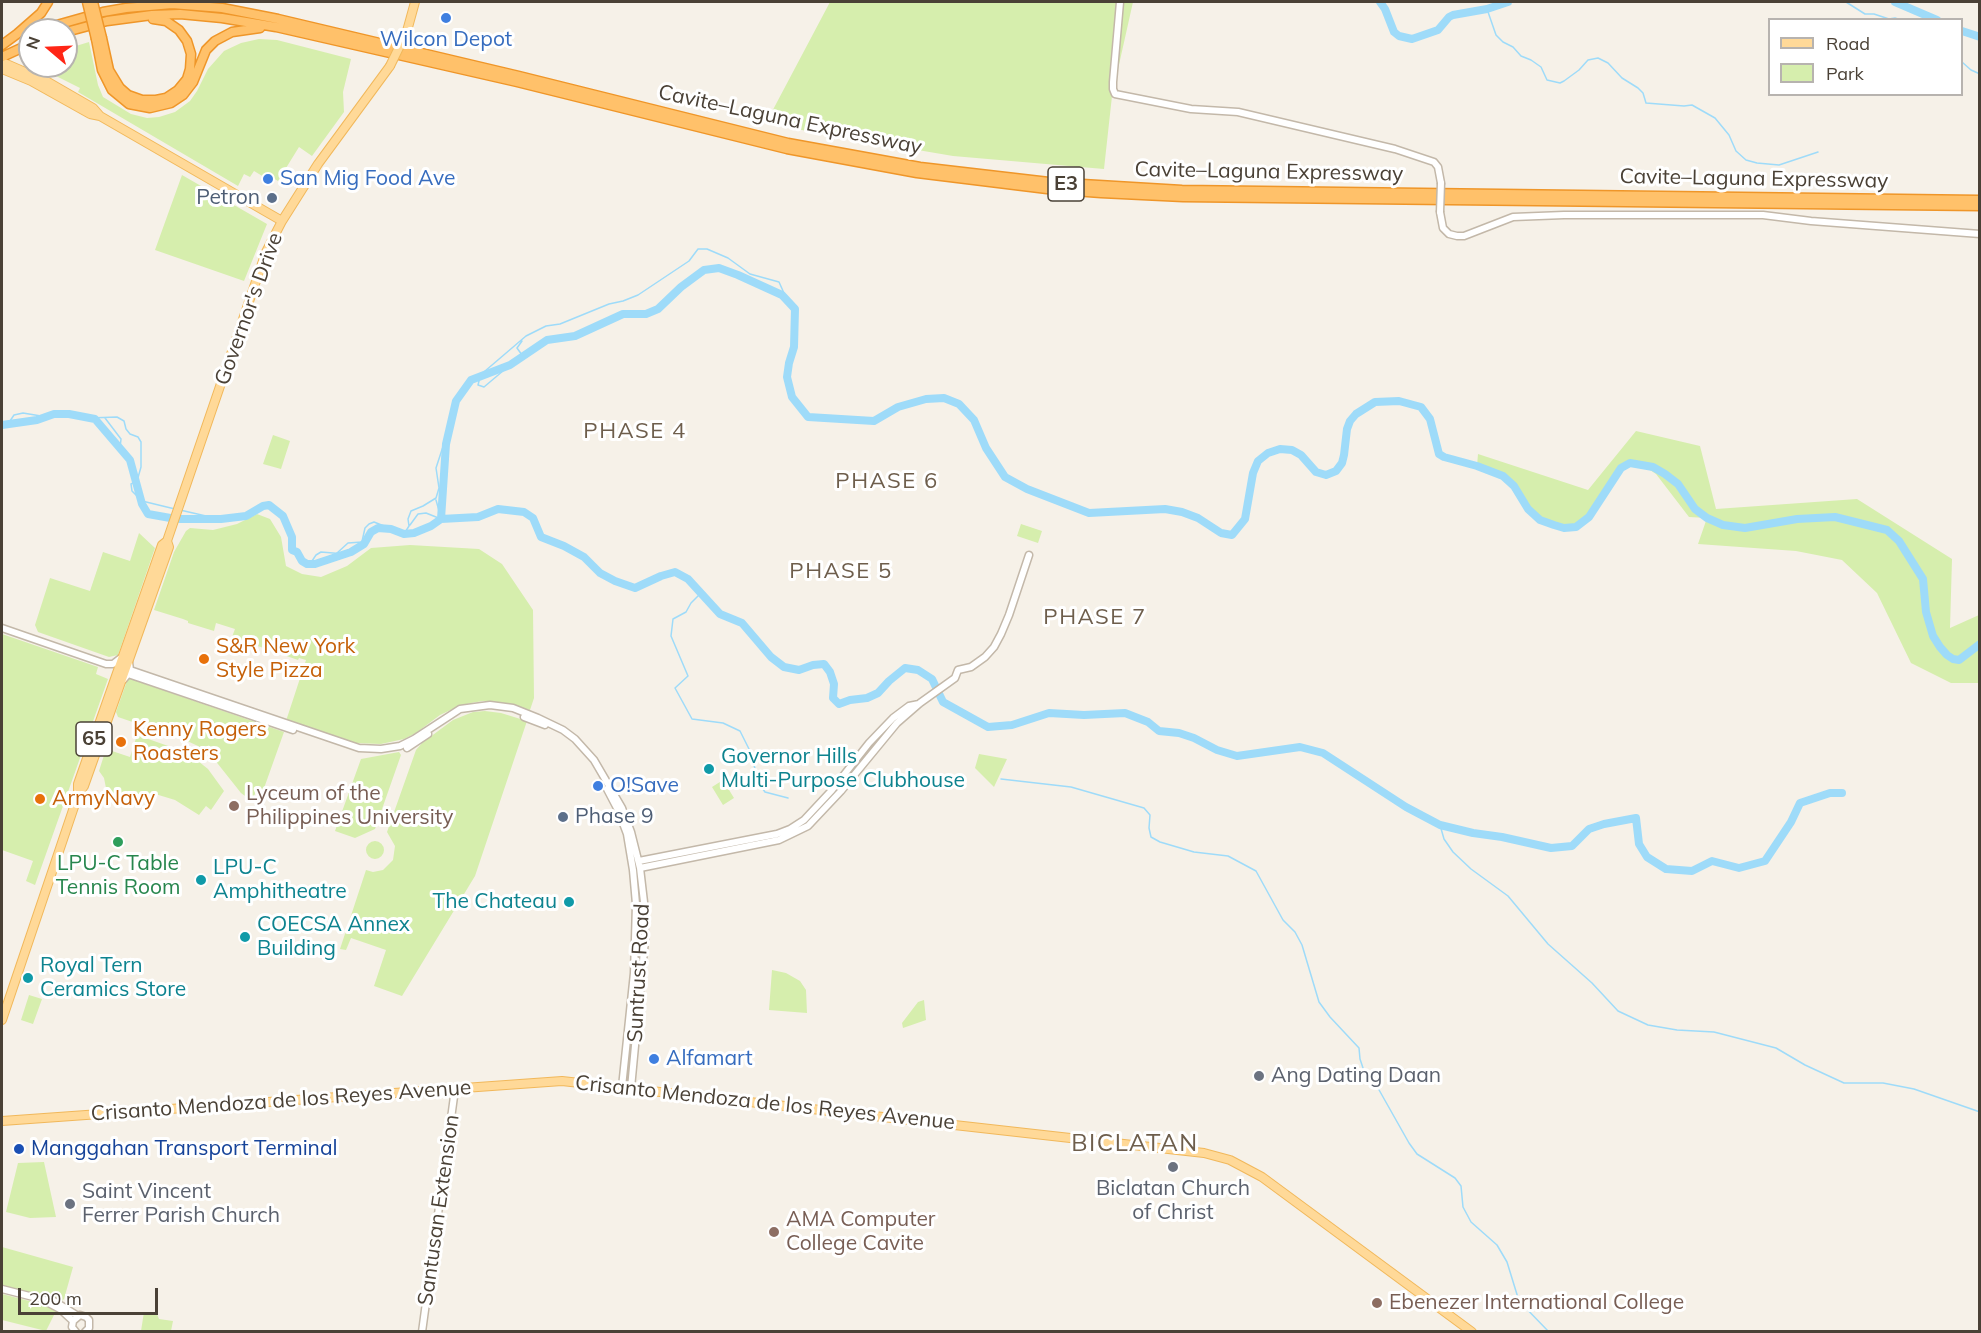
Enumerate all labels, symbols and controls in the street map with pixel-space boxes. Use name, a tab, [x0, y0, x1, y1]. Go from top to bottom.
marker: Wilcon Depot	[439, 11, 453, 25]
north arrow	[18, 18, 78, 78]
legend	[1768, 18, 1963, 96]
place label: Wilcon Depot	[380, 27, 512, 53]
text: Road	[1826, 32, 1870, 55]
text: N	[21, 34, 44, 52]
text: Park	[1826, 62, 1864, 85]
street label: Cavite–Laguna Expressway	[656, 80, 924, 160]
street label: Cavite–Laguna Expressway	[1134, 157, 1404, 187]
street label: Cavite–Laguna Expressway	[1619, 164, 1889, 194]
place label: San Mig Food Ave	[280, 166, 455, 192]
road number: E3	[1048, 167, 1084, 201]
marker: San Mig Food Ave	[261, 172, 275, 186]
place label: Petron	[196, 185, 260, 211]
marker: Petron	[265, 191, 279, 205]
street label: Governor's Drive	[210, 229, 288, 389]
district label: PHASE 4	[583, 418, 687, 444]
district label: PHASE 6	[835, 468, 939, 494]
district label: PHASE 5	[789, 558, 893, 584]
district label: PHASE 7	[1043, 604, 1147, 630]
place label: S&R New York Style Pizza	[216, 634, 355, 684]
marker: S&R New York Style Pizza	[197, 652, 211, 666]
place label: Kenny Rogers Roasters	[133, 717, 267, 767]
road number: 65	[76, 722, 112, 756]
marker: Kenny Rogers Roasters	[114, 735, 128, 749]
place label: Governor Hills Multi-Purpose Clubhouse	[721, 744, 965, 794]
marker: Governor Hills Multi-Purpose Clubhouse	[702, 762, 716, 776]
place label: O!Save	[610, 773, 679, 799]
marker: O!Save	[591, 779, 605, 793]
place label: Lyceum of the Philippines University	[246, 781, 453, 831]
place label: ArmyNavy	[52, 786, 155, 812]
marker: ArmyNavy	[33, 792, 47, 806]
marker: Lyceum of the Philippines University	[227, 799, 241, 813]
place label: Phase 9	[575, 804, 653, 830]
marker: Phase 9	[556, 810, 570, 824]
marker: LPU-C Table Tennis Room	[111, 835, 125, 849]
place label: LPU-C Table Tennis Room	[56, 851, 180, 901]
place label: LPU-C Amphitheatre	[213, 855, 347, 905]
marker: LPU-C Amphitheatre	[194, 873, 208, 887]
place label: The Chateau	[432, 889, 557, 915]
marker: The Chateau	[562, 895, 576, 909]
street label: Suntrust Road	[623, 903, 655, 1043]
place label: COECSA Annex Building	[257, 912, 410, 962]
marker: COECSA Annex Building	[238, 930, 252, 944]
place label: Royal Tern Ceramics Store	[40, 953, 186, 1003]
marker: Royal Tern Ceramics Store	[21, 971, 35, 985]
place label: Alfamart	[666, 1046, 753, 1072]
marker: Alfamart	[647, 1052, 661, 1066]
place label: Ang Dating Daan	[1271, 1063, 1441, 1089]
marker: Ang Dating Daan	[1252, 1069, 1266, 1083]
street label: Crisanto Mendoza de los Reyes Avenue	[574, 1071, 956, 1135]
street label: Crisanto Mendoza de los Reyes Avenue	[90, 1075, 472, 1127]
street label: Santusan Extension	[413, 1113, 465, 1307]
district label: BICLATAN	[1071, 1130, 1199, 1158]
place label: Manggahan Transport Terminal	[31, 1136, 338, 1162]
marker: Manggahan Transport Terminal	[12, 1142, 26, 1156]
marker: Biclatan Church of Christ	[1166, 1160, 1180, 1174]
place label: Biclatan Church of Christ	[1096, 1176, 1250, 1226]
place label: Saint Vincent Ferrer Parish Church	[82, 1179, 280, 1229]
marker: Saint Vincent Ferrer Parish Church	[63, 1197, 77, 1211]
place label: AMA Computer College Cavite	[786, 1207, 935, 1257]
marker: AMA Computer College Cavite	[767, 1225, 781, 1239]
scale bar	[21, 1276, 160, 1314]
text: 200 m	[29, 1287, 82, 1310]
place label: Ebenezer International College	[1389, 1290, 1684, 1316]
marker: Ebenezer International College	[1370, 1296, 1384, 1310]

